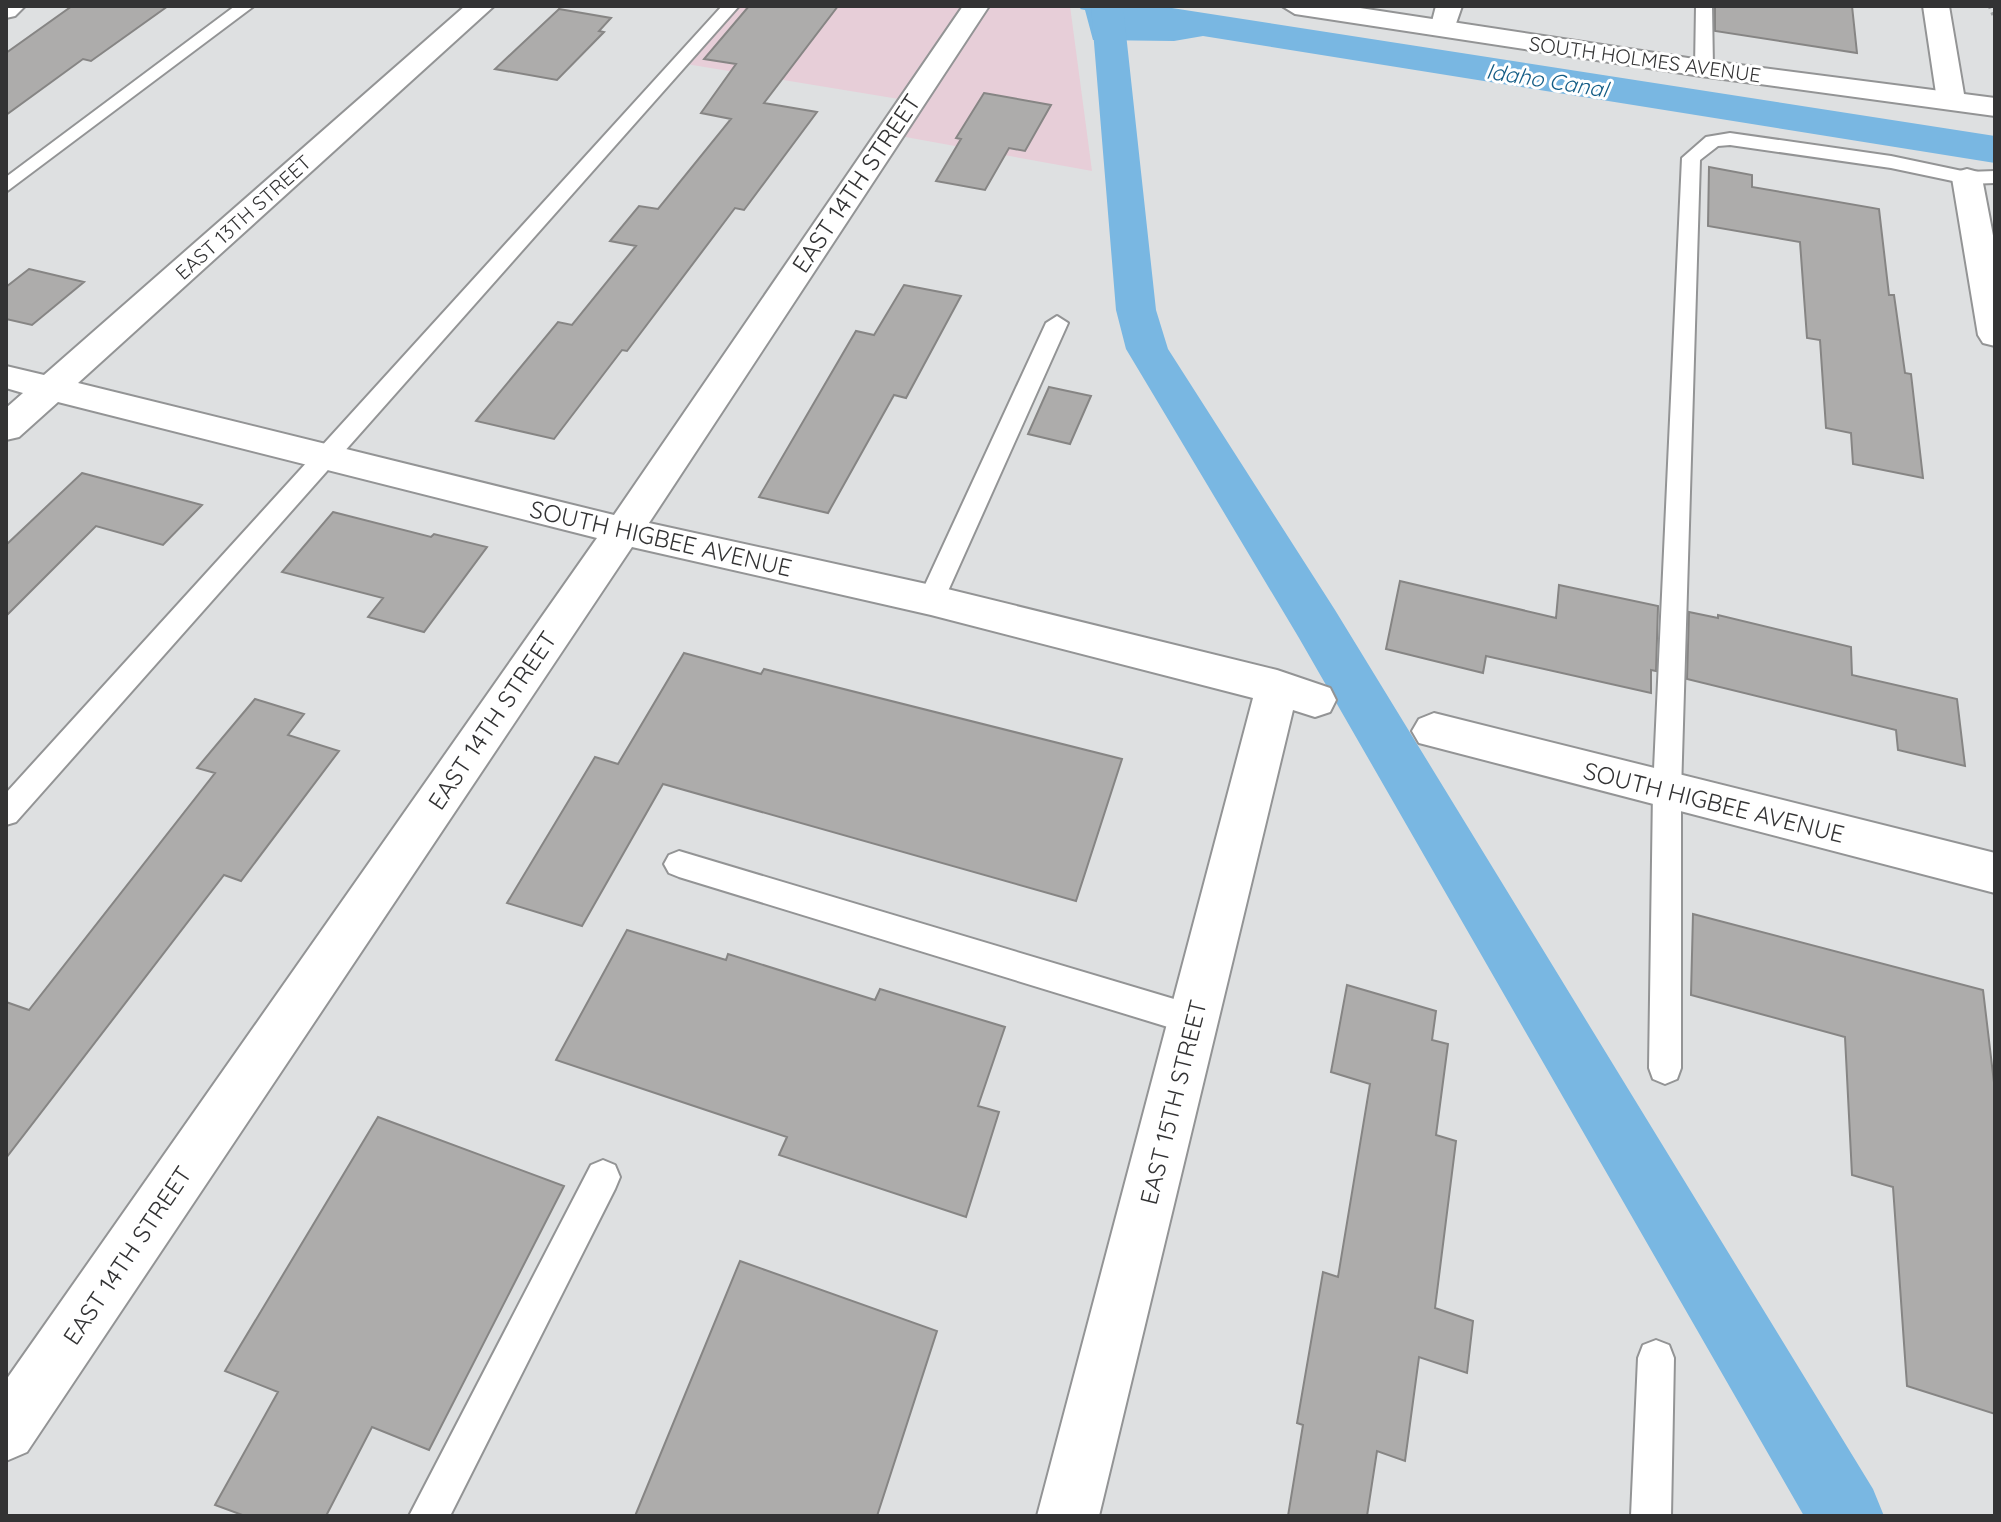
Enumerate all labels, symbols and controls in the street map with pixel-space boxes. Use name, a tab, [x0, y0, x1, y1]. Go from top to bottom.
street label: SOUTH HOLMES AVENUE	[1528, 30, 1762, 88]
water label: Idaho Canal	[1484, 57, 1613, 104]
street label: EAST 14TH STREET	[785, 88, 927, 278]
street label: EAST 13TH STREET	[170, 149, 316, 285]
street label: SOUTH HIGBEE AVENUE	[527, 493, 795, 583]
street label: EAST 14TH STREET	[421, 625, 563, 815]
street label: SOUTH HIGBEE AVENUE	[1580, 755, 1848, 849]
street label: EAST 15TH STREET	[1133, 997, 1213, 1207]
street label: EAST 14TH STREET	[56, 1160, 198, 1350]

